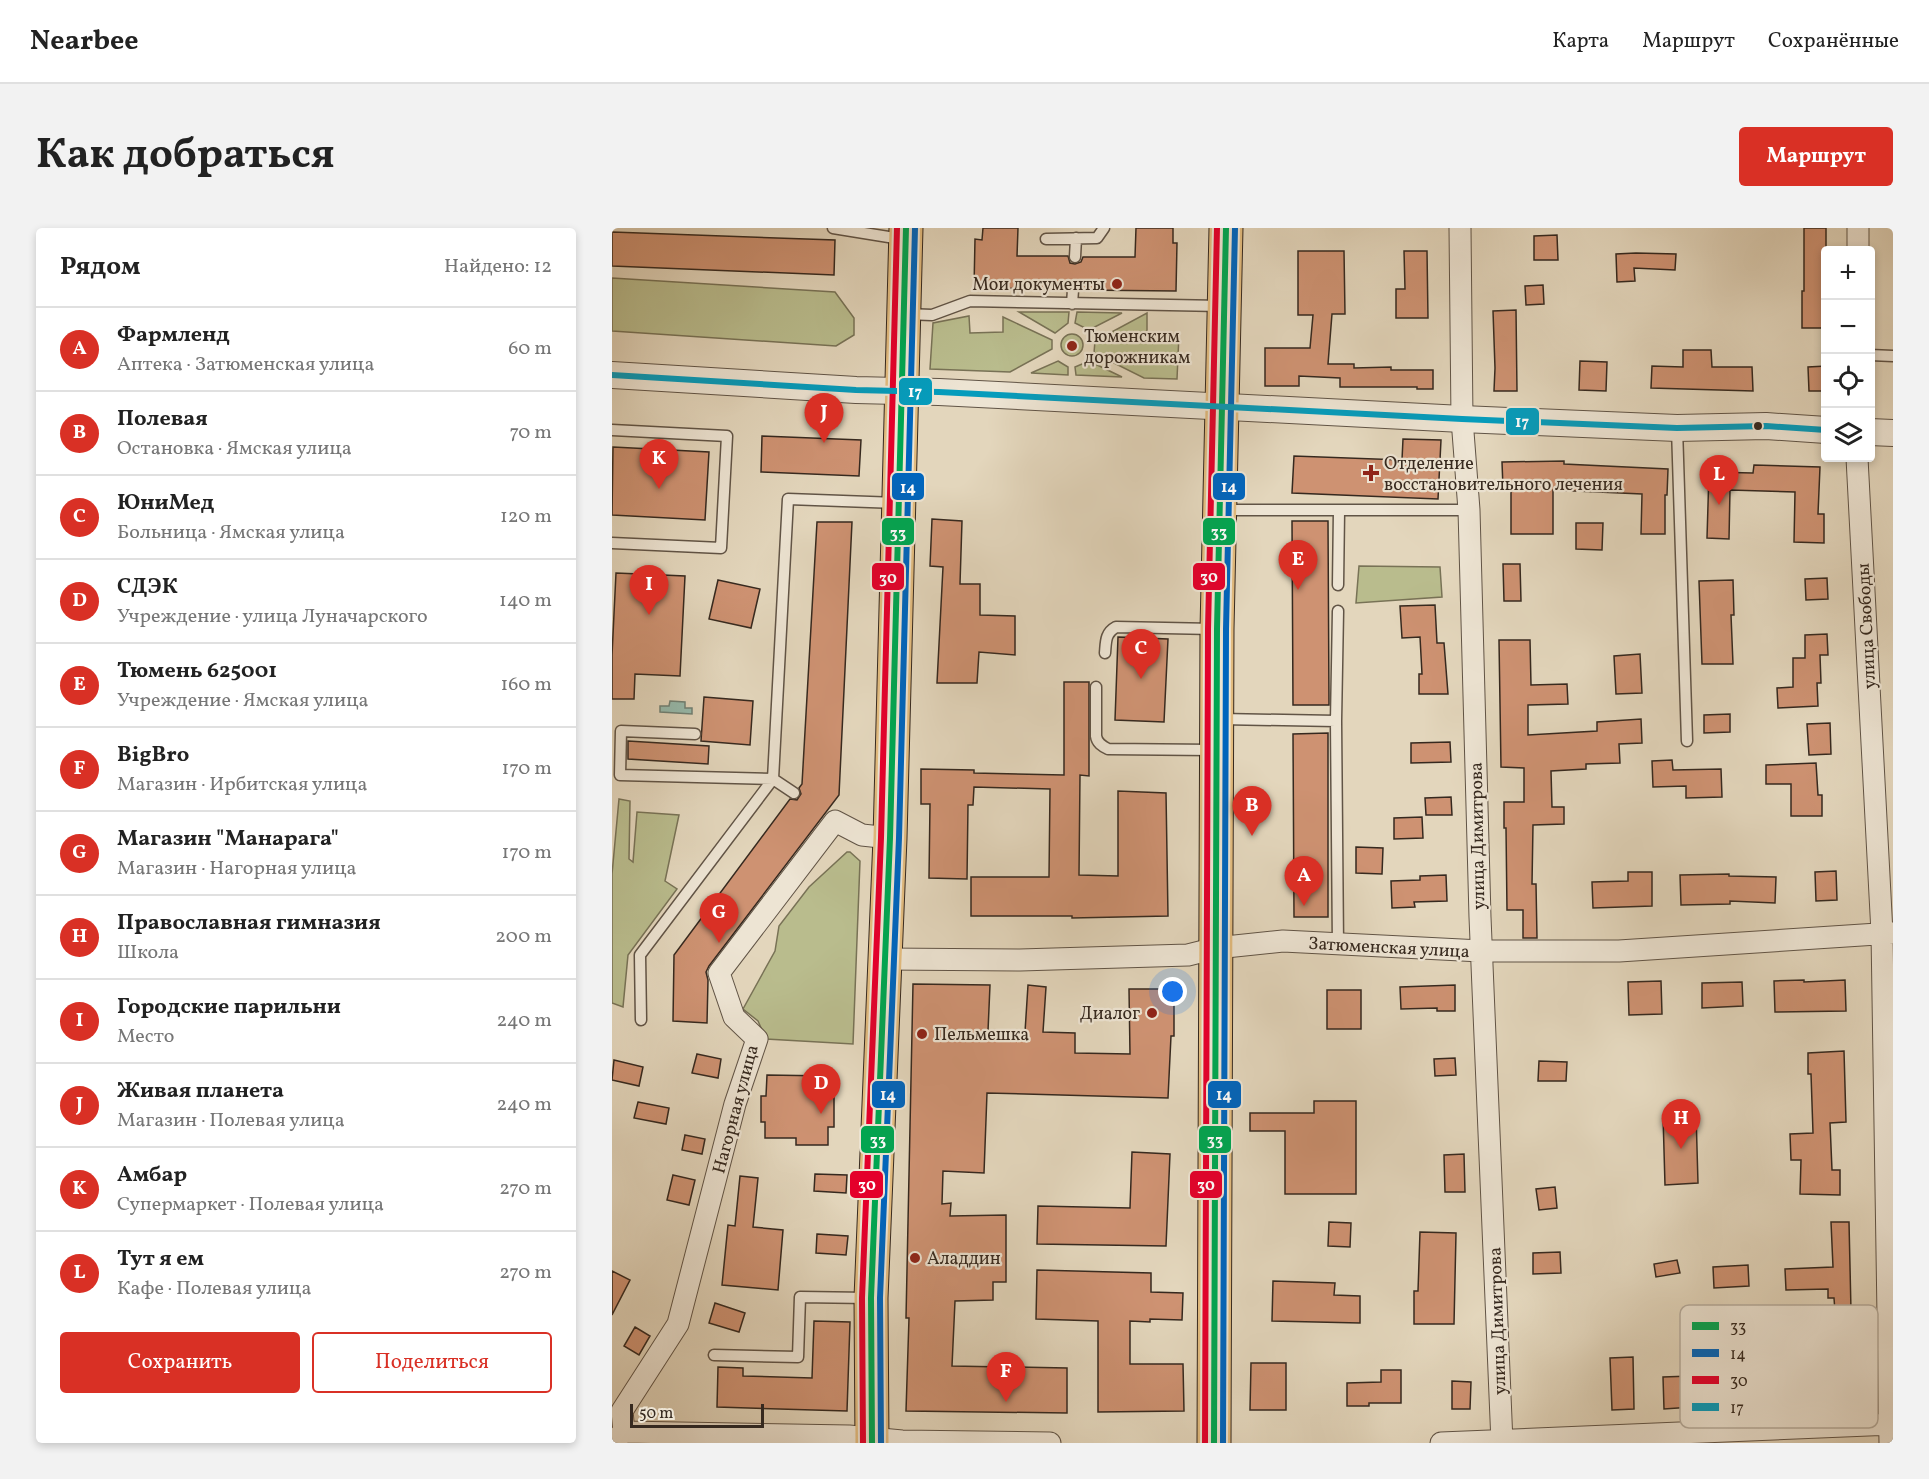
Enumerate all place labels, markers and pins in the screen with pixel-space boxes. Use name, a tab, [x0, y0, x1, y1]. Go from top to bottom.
place label: Мои документы	[972, 273, 1105, 298]
marker: Мои документы	[1110, 277, 1124, 291]
place label: Тюменским дорожникам	[1084, 325, 1190, 371]
marker: Тюменским дорожникам	[1065, 339, 1079, 353]
pin: J	[804, 394, 844, 443]
unlabelled marker	[1752, 420, 1764, 432]
pin: K	[640, 440, 678, 489]
place label: Отделение восстановительного лечения	[1384, 452, 1623, 498]
pin: L	[1700, 456, 1738, 505]
marker: Отделение восстановительного лечения	[1362, 464, 1380, 482]
pin: E	[1278, 540, 1318, 590]
pin: I	[630, 566, 669, 615]
pin: C	[1122, 630, 1160, 679]
pin: B	[1232, 786, 1272, 836]
pin: A	[1284, 856, 1324, 906]
pin: G	[700, 894, 738, 943]
place label: Диалог	[1080, 1002, 1140, 1027]
marker: Диалог	[1145, 1006, 1159, 1020]
place label: Пельмешка	[934, 1023, 1029, 1048]
marker: Пельмешка	[915, 1027, 929, 1041]
pin: D	[802, 1064, 840, 1114]
pin: H	[1662, 1100, 1700, 1149]
place label: Аладдин	[927, 1247, 1001, 1272]
marker: Аладдин	[908, 1251, 922, 1265]
pin: F	[986, 1352, 1026, 1402]

